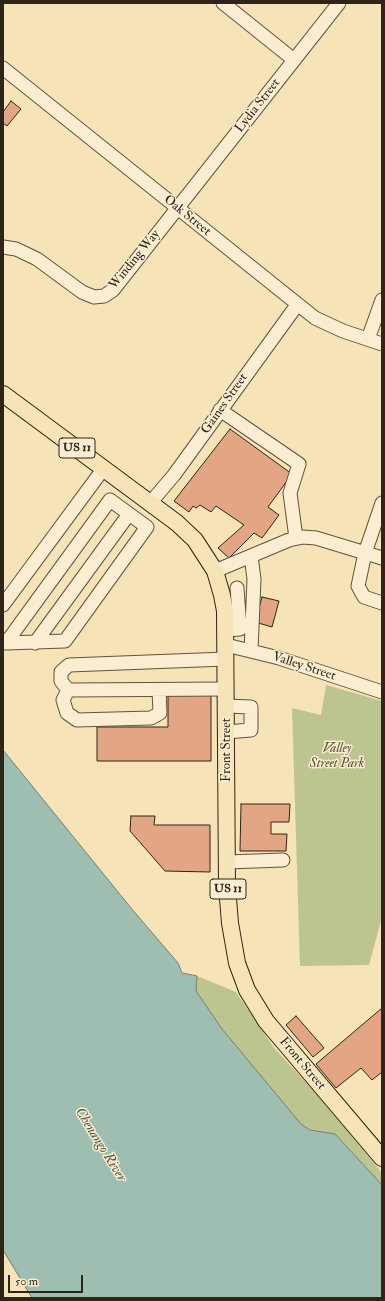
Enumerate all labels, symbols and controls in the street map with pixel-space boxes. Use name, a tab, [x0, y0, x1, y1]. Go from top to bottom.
street label: Lydia Street	[232, 76, 284, 136]
street label: Oak Street	[160, 192, 214, 240]
street label: Winding Way	[106, 227, 164, 293]
street label: Gaines Street	[198, 371, 252, 437]
road number: US 11	[59, 438, 95, 458]
street label: Valley Street	[271, 649, 337, 685]
street label: Front Street	[219, 718, 235, 782]
park label: Valley Street Park	[310, 741, 364, 772]
road number: US 11	[210, 879, 246, 899]
street label: Front Street	[276, 1035, 328, 1093]
water label: Chenango River	[71, 1105, 129, 1185]
scale bar	[10, 1267, 85, 1293]
text: 50 m	[15, 1274, 38, 1289]

